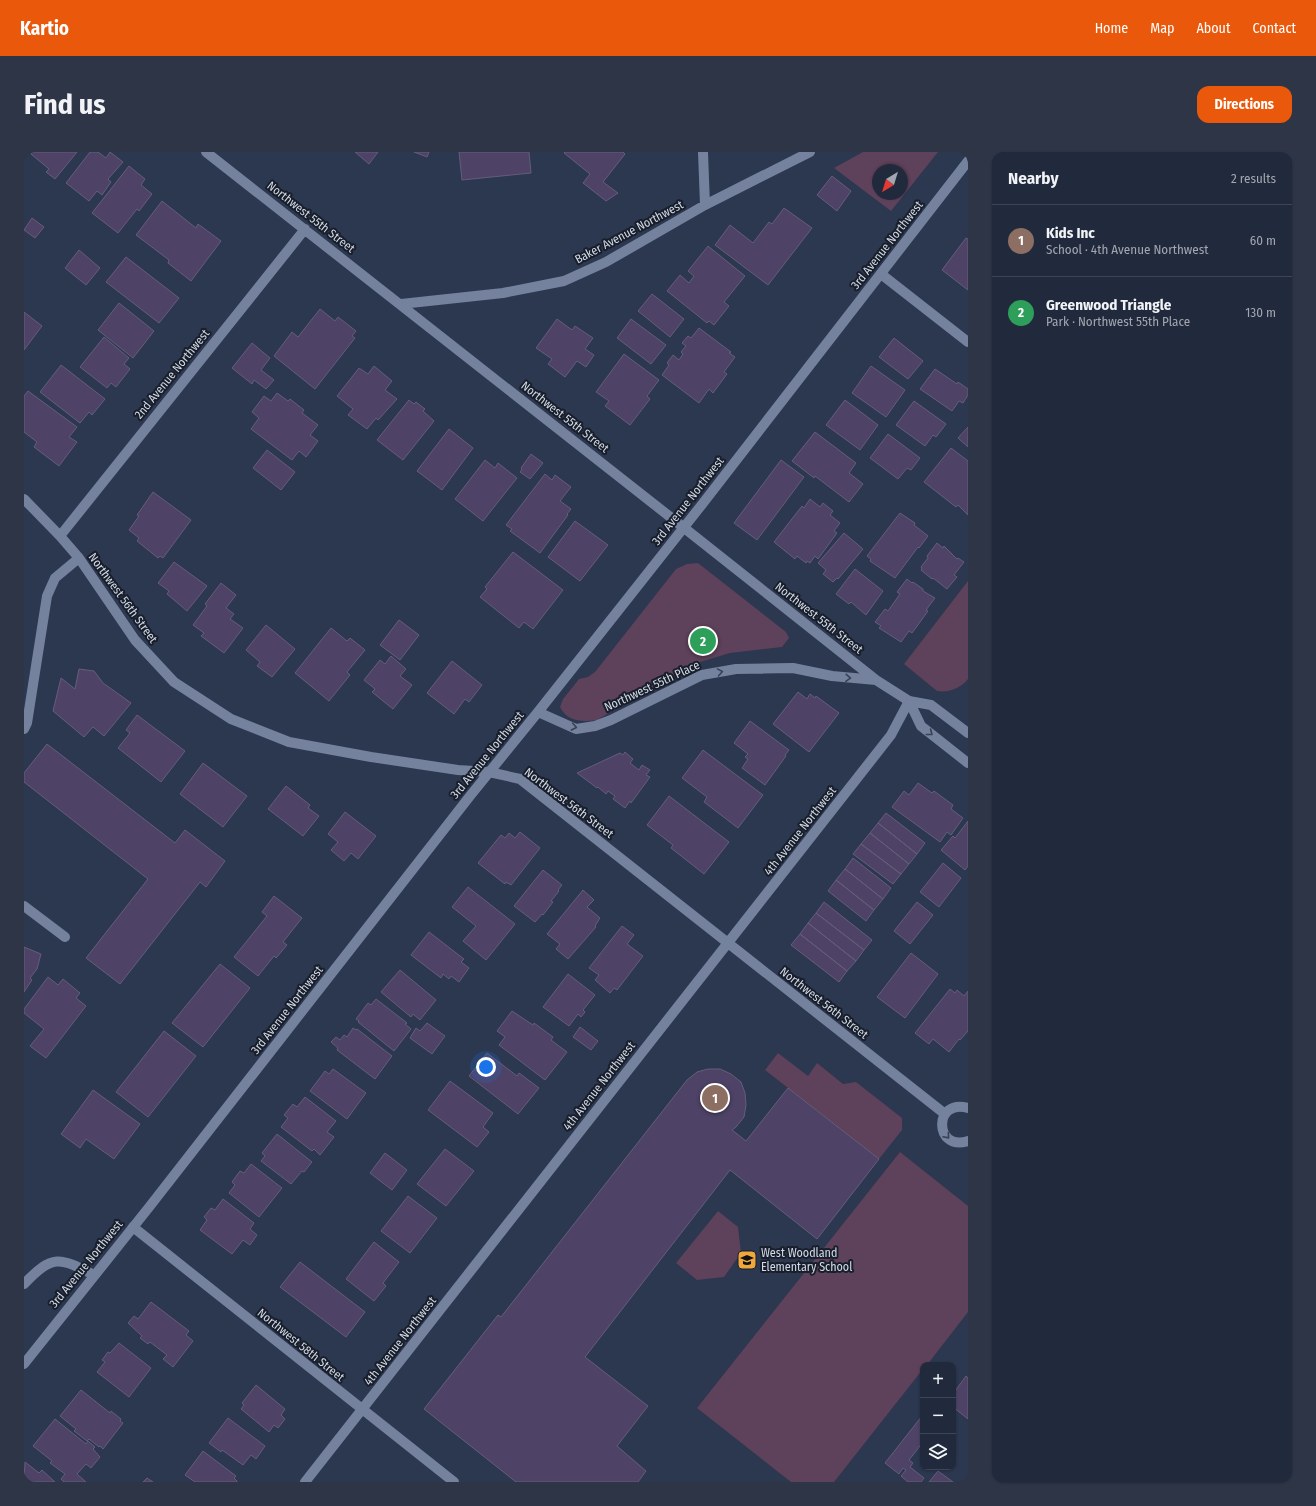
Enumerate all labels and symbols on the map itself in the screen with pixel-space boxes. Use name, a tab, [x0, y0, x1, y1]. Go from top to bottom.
north arrow	[872, 164, 908, 200]
street label: Northwest 55th Street	[264, 179, 358, 256]
street label: Baker Avenue Northwest	[572, 197, 686, 266]
street label: 3rd Avenue Northwest	[848, 198, 926, 292]
street label: 2nd Avenue Northwest	[132, 327, 212, 421]
street label: Northwest 55th Street	[518, 379, 612, 456]
street label: 3rd Avenue Northwest	[649, 454, 727, 548]
street label: Northwest 56th Street	[86, 550, 160, 646]
street label: Northwest 55th Street	[772, 580, 866, 657]
pin: 2	[690, 626, 716, 656]
street label: Northwest 55th Place	[602, 658, 702, 714]
one-way arrow	[717, 668, 723, 677]
one-way arrow	[845, 673, 851, 682]
street label: 3rd Avenue Northwest	[447, 708, 527, 801]
one-way arrow	[571, 722, 577, 731]
one-way arrow	[926, 728, 933, 735]
street label: Northwest 56th Street	[522, 765, 616, 841]
street label: 4th Avenue Northwest	[761, 784, 839, 878]
street label: 3rd Avenue Northwest	[248, 963, 326, 1057]
street label: Northwest 56th Street	[777, 964, 871, 1042]
street label: 4th Avenue Northwest	[560, 1039, 638, 1133]
your location	[476, 1057, 496, 1077]
pin: 1	[702, 1083, 728, 1113]
one-way arrow	[942, 1131, 949, 1138]
street label: 3rd Avenue Northwest	[46, 1217, 126, 1310]
place label: West Woodland Elementary School	[761, 1246, 852, 1274]
school or university icon: West Woodland Elementary School	[736, 1249, 758, 1271]
street label: 4th Avenue Northwest	[361, 1294, 439, 1388]
street label: Northwest 58th Street	[255, 1306, 347, 1384]

